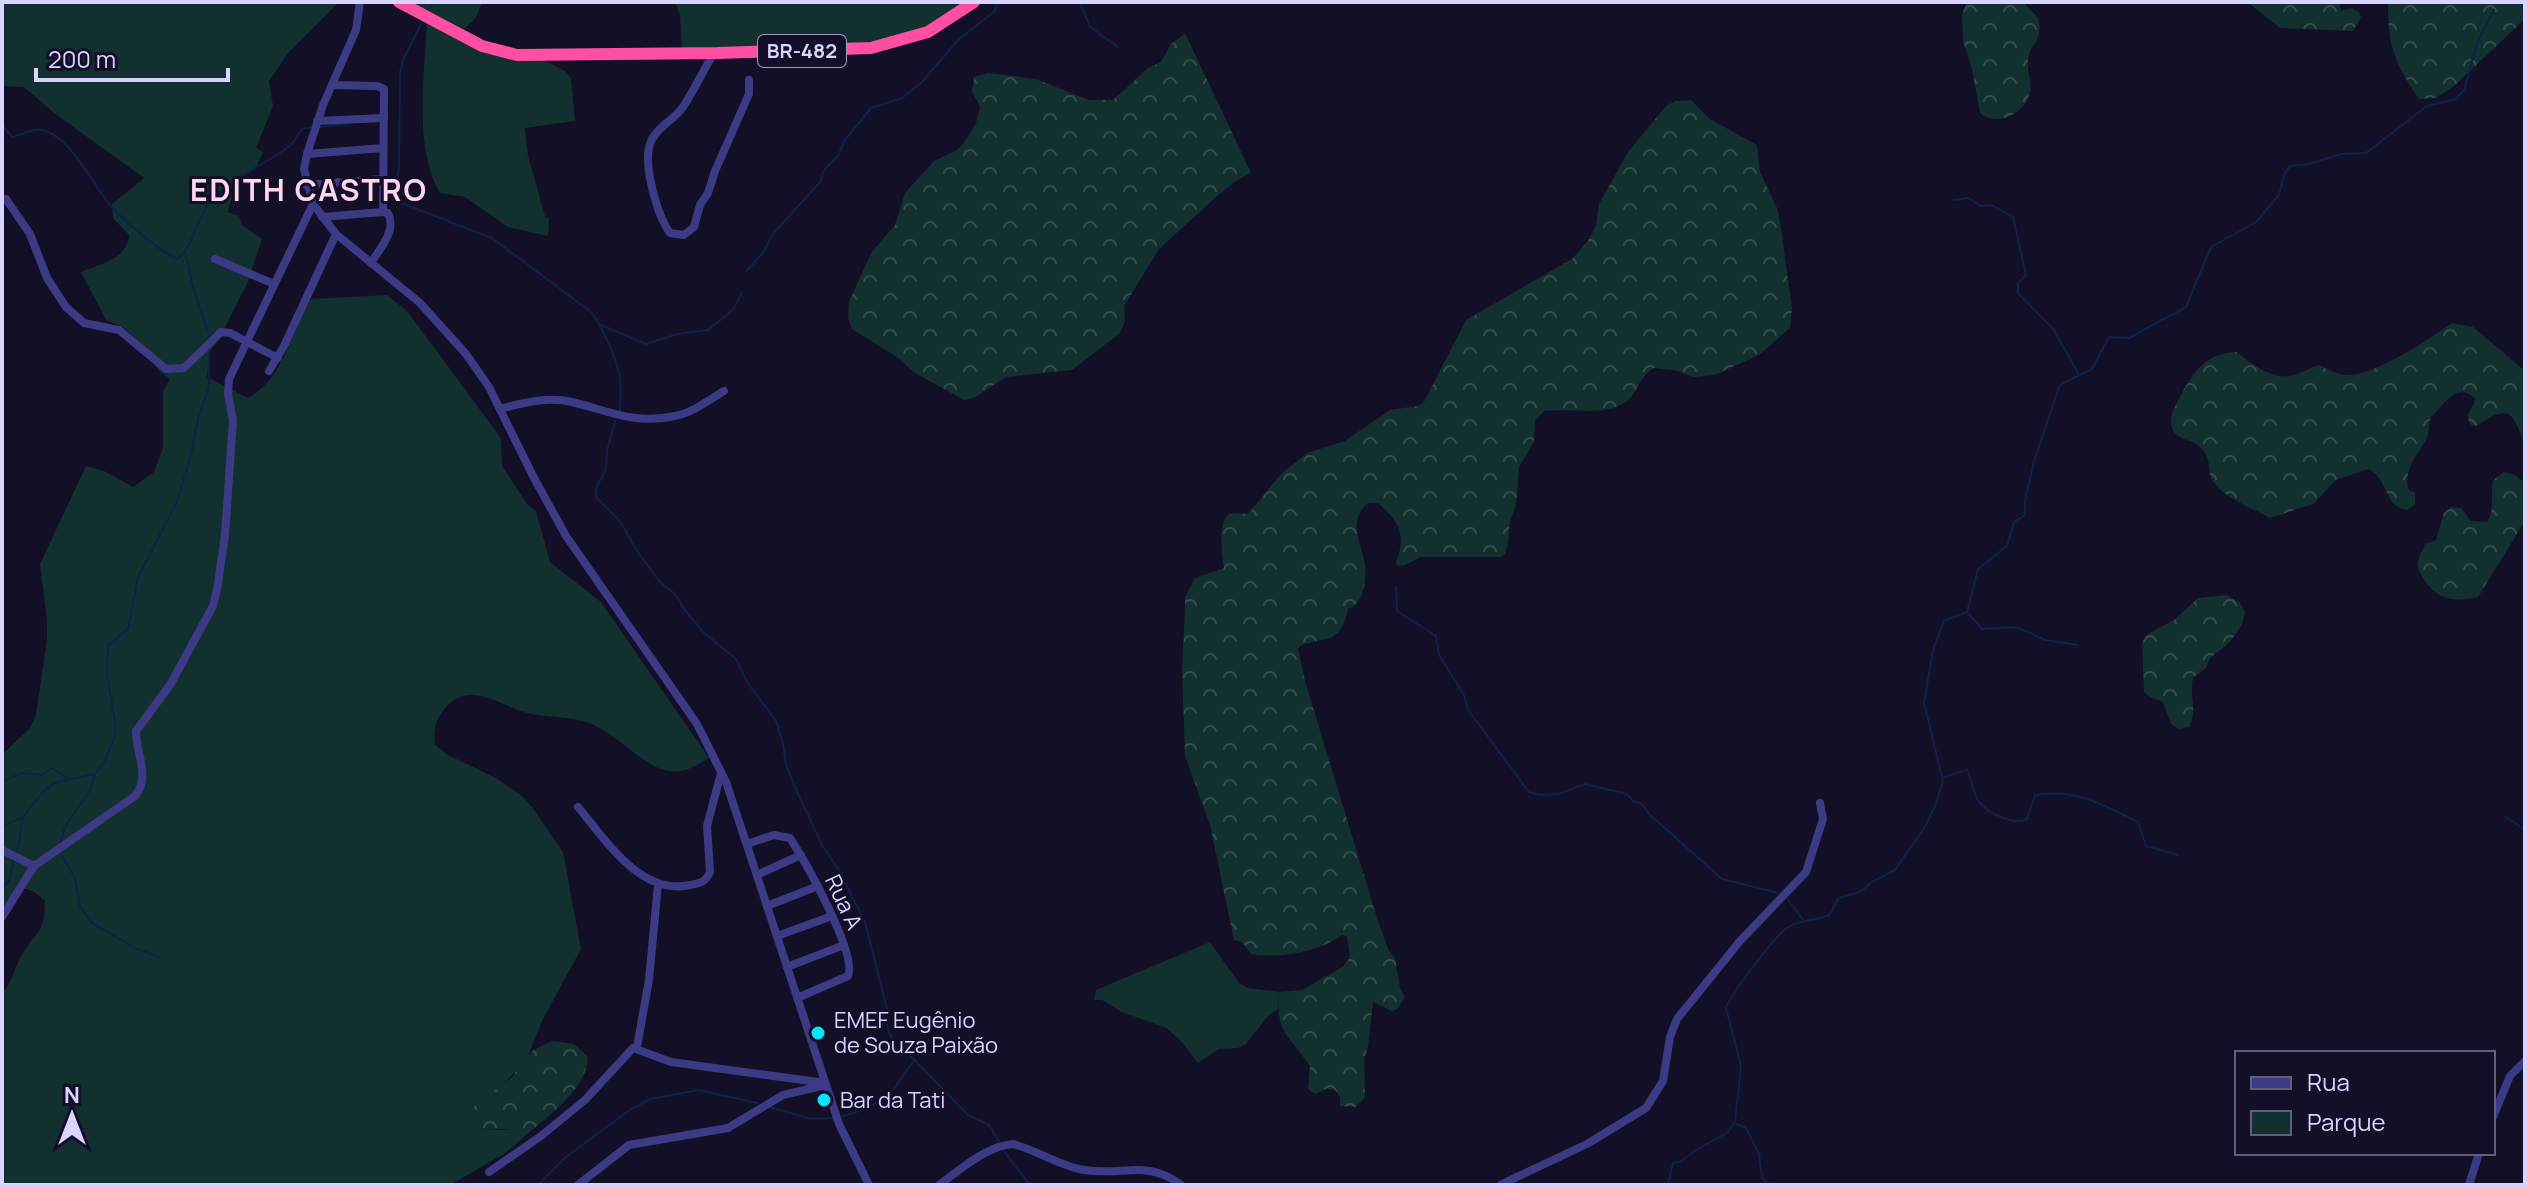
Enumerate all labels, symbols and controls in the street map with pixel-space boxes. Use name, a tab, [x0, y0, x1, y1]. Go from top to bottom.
scale bar	[36, 32, 228, 82]
road number: BR-482	[758, 35, 846, 67]
text: 200 m	[48, 42, 116, 75]
district label: EDITH CASTRO	[190, 169, 428, 210]
street label: Rua A	[818, 870, 870, 934]
place label: EMEF Eugênio de Souza Paixão	[834, 1005, 998, 1060]
marker: EMEF Eugênio de Souza Paixão	[809, 1024, 827, 1042]
legend	[2235, 1051, 2495, 1155]
text: Rua	[2307, 1065, 2350, 1098]
north arrow	[32, 1075, 112, 1155]
text: N	[64, 1080, 80, 1110]
place label: Bar da Tati	[840, 1085, 945, 1115]
marker: Bar da Tati	[815, 1091, 833, 1109]
text: Parque	[2307, 1105, 2385, 1138]

